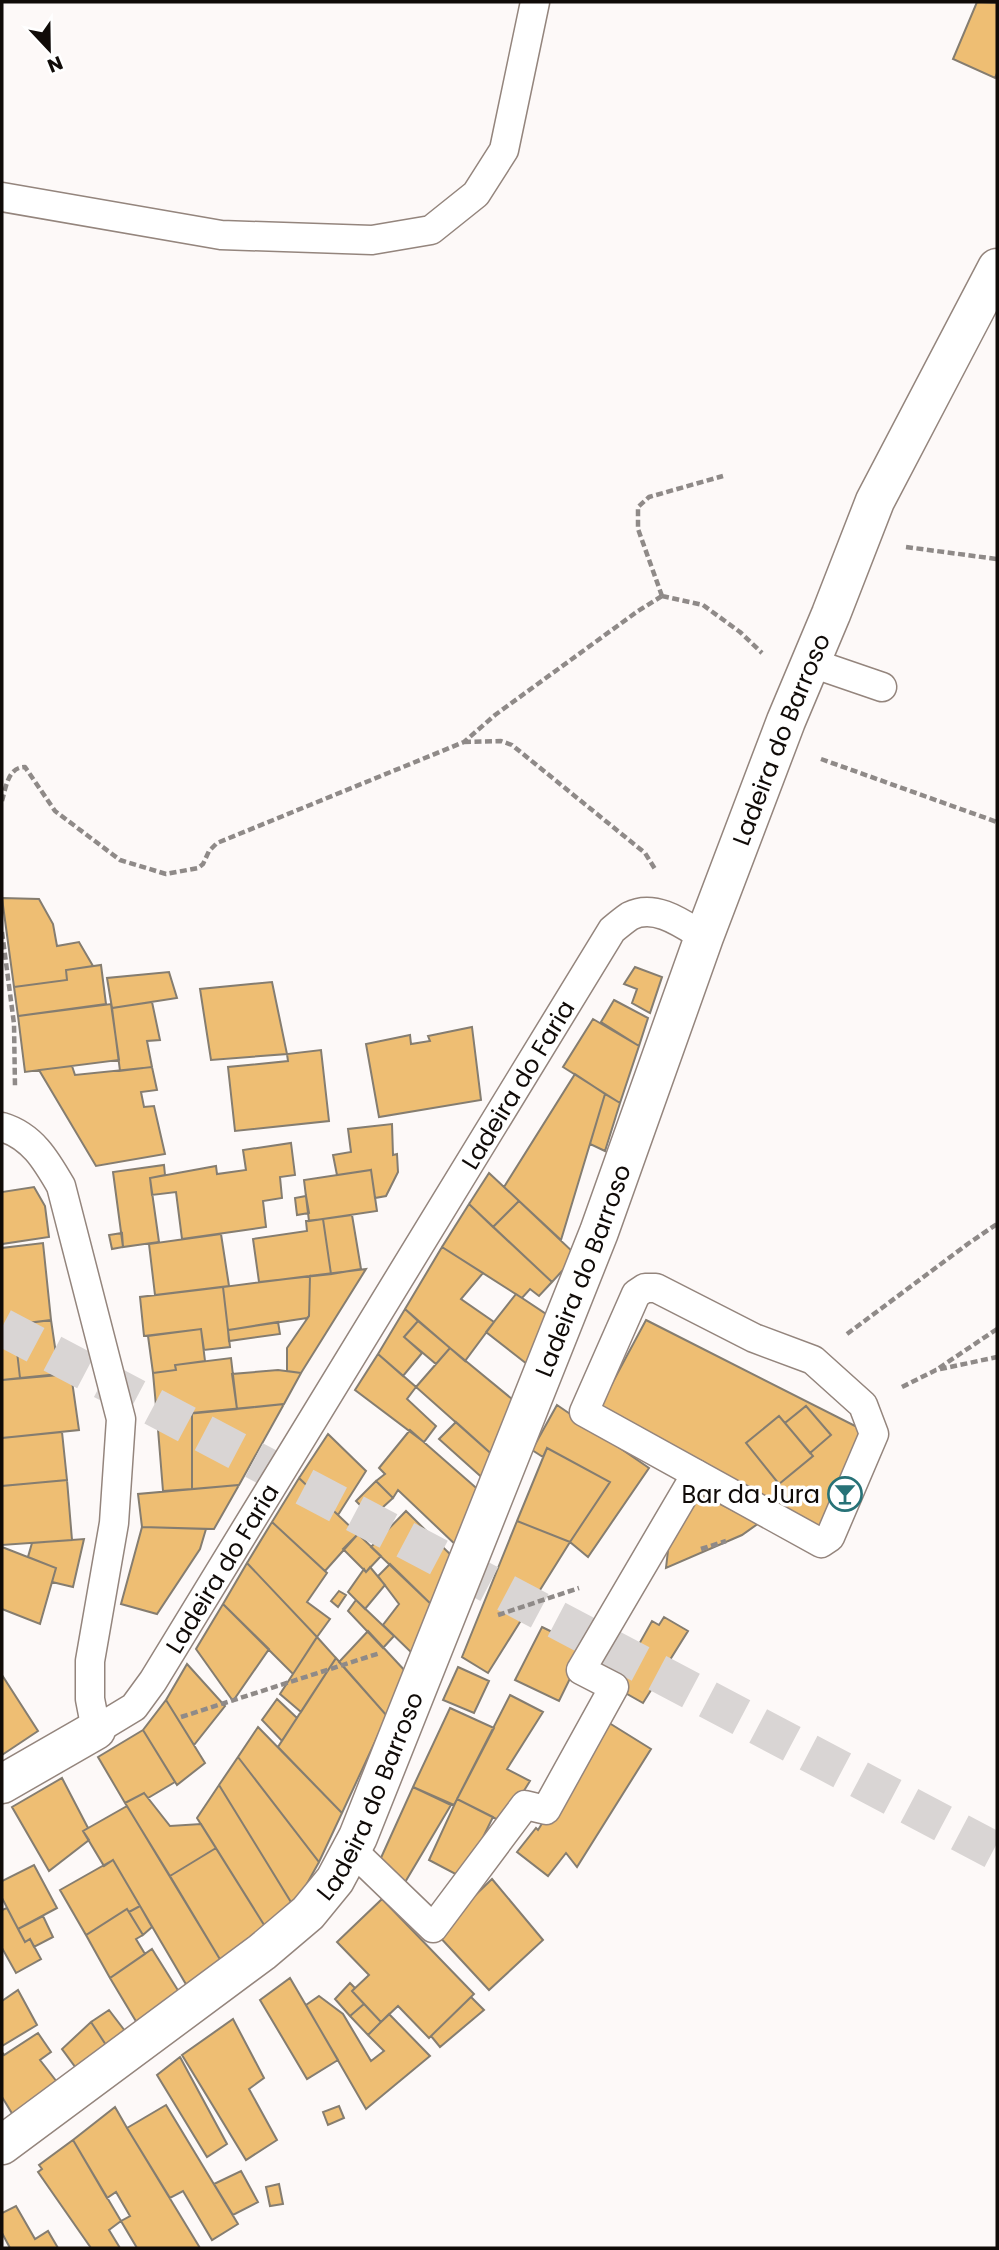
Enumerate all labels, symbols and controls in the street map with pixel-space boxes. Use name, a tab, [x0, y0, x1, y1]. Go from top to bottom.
north arrow	[14, 14, 84, 84]
text: N	[43, 49, 67, 79]
street label: Ladeira do Barroso	[724, 628, 838, 850]
street label: Ladeira do Faria	[453, 994, 582, 1175]
street label: Ladeira do Barroso	[527, 1160, 638, 1382]
bar icon: Bar da Jura	[826, 1475, 864, 1513]
street label: Ladeira do Faria	[158, 1477, 286, 1659]
place label: Bar da Jura	[682, 1478, 820, 1511]
street label: Ladeira do Barroso	[309, 1687, 431, 1907]

